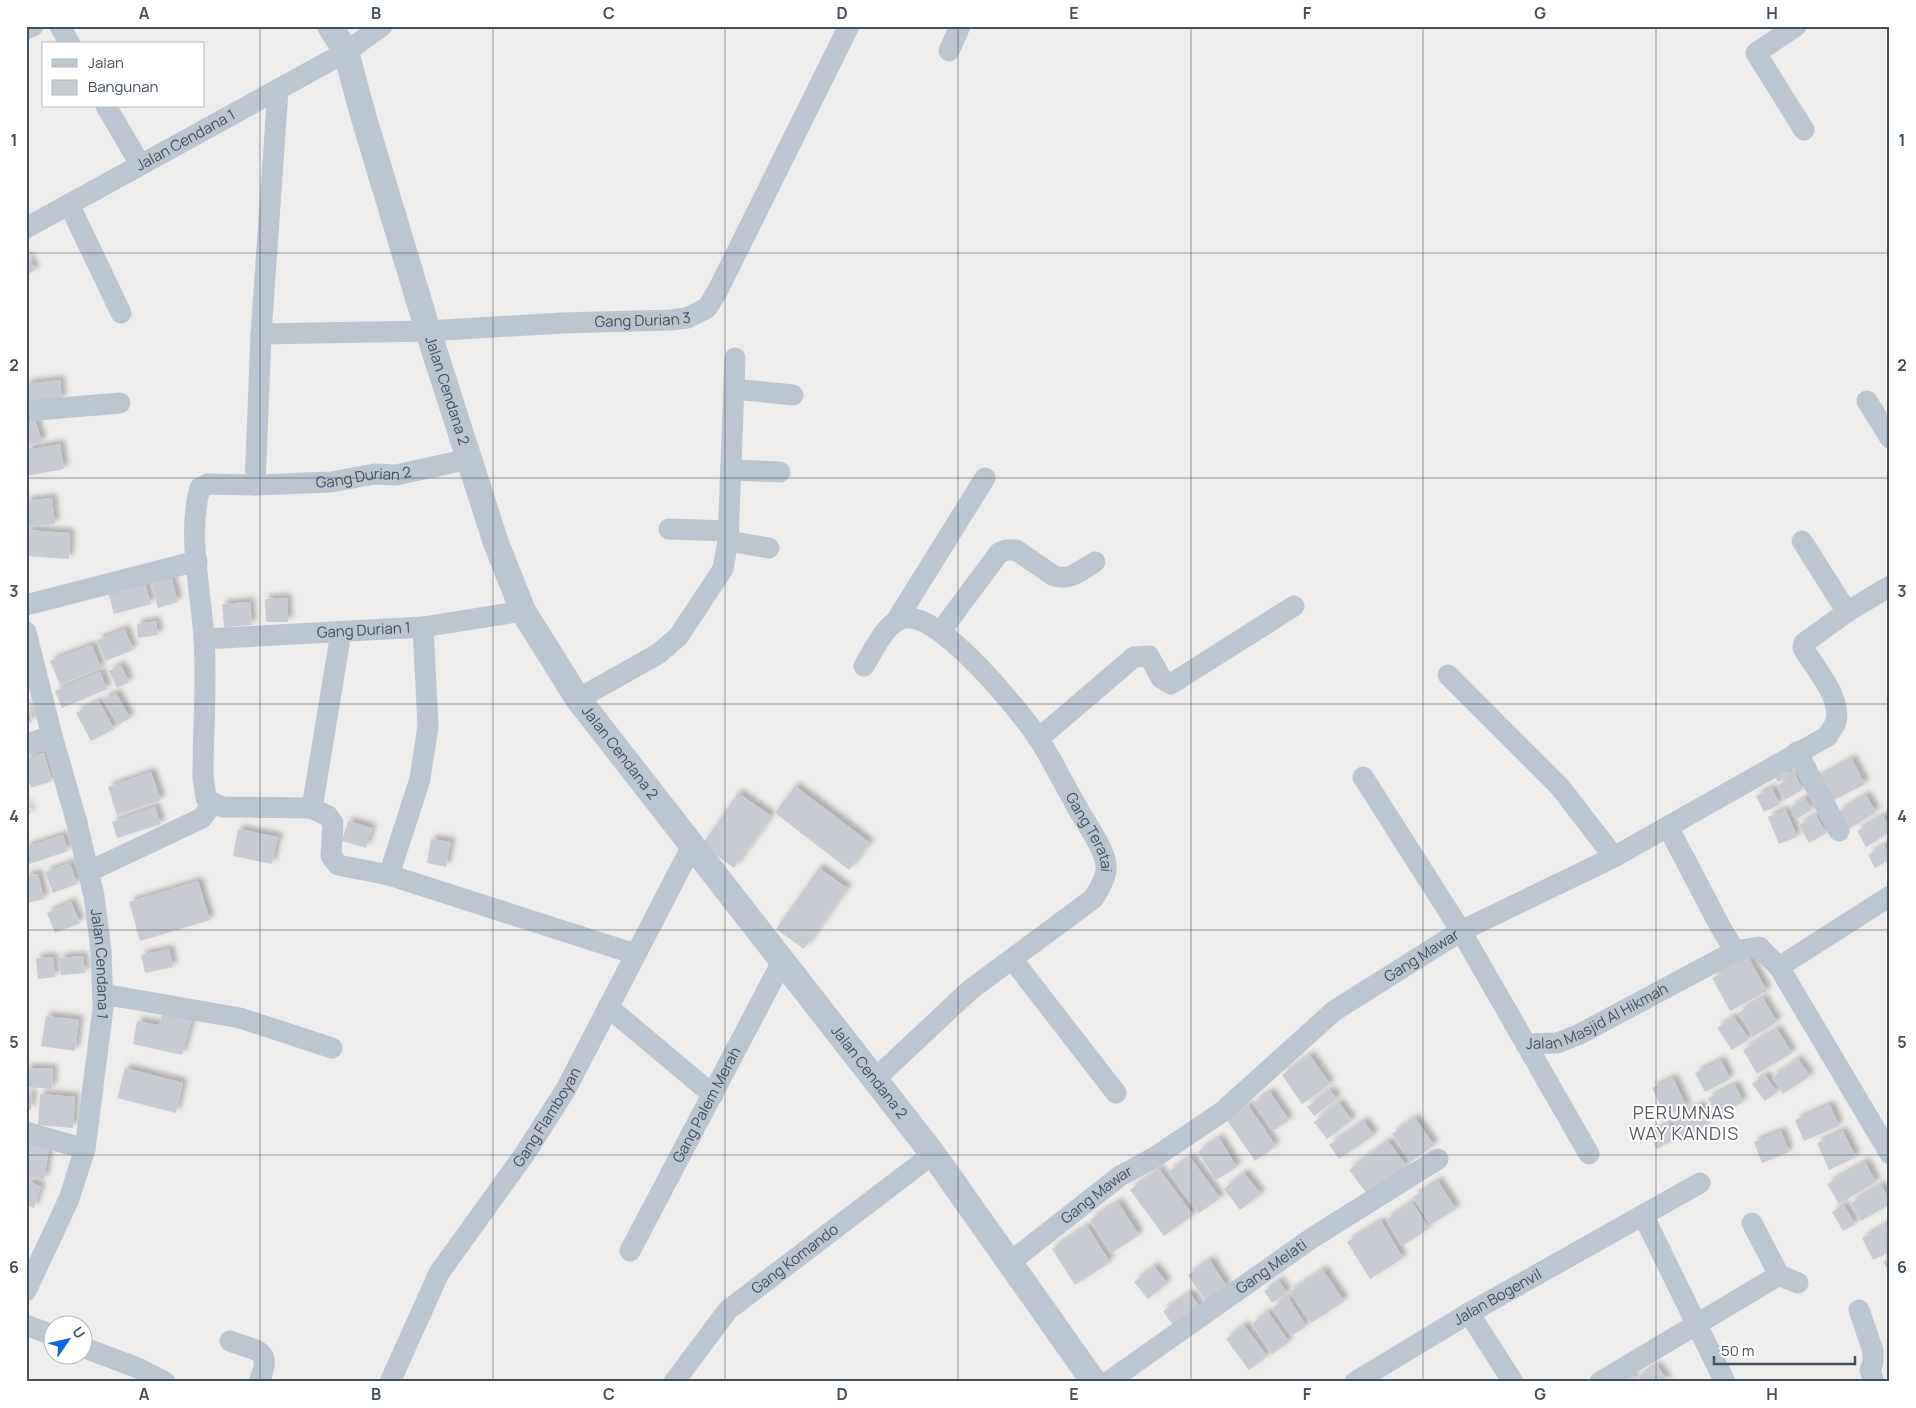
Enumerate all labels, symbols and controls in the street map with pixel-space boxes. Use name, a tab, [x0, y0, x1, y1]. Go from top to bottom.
text: A	[139, 2, 150, 24]
text: B	[371, 2, 381, 24]
text: C	[603, 2, 615, 24]
text: D	[836, 2, 848, 24]
text: E	[1069, 2, 1079, 24]
text: F	[1303, 2, 1312, 24]
text: G	[1534, 2, 1546, 24]
text: H	[1766, 2, 1778, 24]
legend	[42, 42, 205, 108]
text: Jalan	[88, 52, 124, 73]
text: Bangunan	[88, 76, 158, 97]
street label: Jalan Cendana 1	[132, 104, 239, 176]
text: 1	[10, 129, 18, 151]
text: 1	[1898, 129, 1906, 151]
street label: Gang Durian 3	[594, 307, 692, 332]
street label: Jalan Cendana 2	[420, 333, 475, 448]
text: 2	[9, 354, 19, 376]
text: 2	[1897, 354, 1907, 376]
street label: Gang Durian 2	[315, 461, 413, 493]
text: 3	[9, 580, 19, 602]
text: 3	[1897, 580, 1907, 602]
street label: Gang Durian 1	[316, 617, 411, 643]
street label: Jalan Cendana 2	[577, 701, 663, 803]
street label: Gang Teratai	[1061, 788, 1117, 873]
text: 4	[9, 805, 19, 827]
text: 4	[1897, 805, 1907, 827]
street label: Jalan Cendana 1	[86, 908, 114, 1020]
street label: Gang Mawar	[1380, 923, 1464, 987]
street label: Jalan Masjid Al Hikmah	[1526, 978, 1672, 1054]
street label: Jalan Cendana 2	[826, 1021, 913, 1123]
text: 5	[9, 1031, 19, 1053]
text: 5	[1897, 1031, 1907, 1053]
street label: Gang Palem Merah	[667, 1043, 746, 1166]
street label: Gang Flamboyan	[507, 1063, 585, 1171]
district label: PERUMNAS WAY KANDIS	[1629, 1100, 1739, 1145]
street label: Gang Mawar	[1056, 1160, 1136, 1229]
street label: Gang Komando	[747, 1219, 843, 1299]
street label: Gang Melati	[1231, 1234, 1311, 1299]
text: 6	[9, 1256, 19, 1278]
text: 6	[1897, 1256, 1907, 1278]
street label: Jalan Bogenvil	[1449, 1263, 1545, 1330]
north arrow	[42, 1316, 92, 1366]
text: U	[68, 1323, 90, 1342]
scale bar	[1714, 1333, 1855, 1365]
text: 50 m	[1721, 1340, 1755, 1361]
text: A	[139, 1383, 150, 1405]
text: B	[371, 1383, 381, 1405]
text: C	[603, 1383, 615, 1405]
text: D	[836, 1383, 848, 1405]
text: E	[1069, 1383, 1079, 1405]
text: F	[1303, 1383, 1312, 1405]
text: G	[1534, 1383, 1546, 1405]
text: H	[1766, 1383, 1778, 1405]

